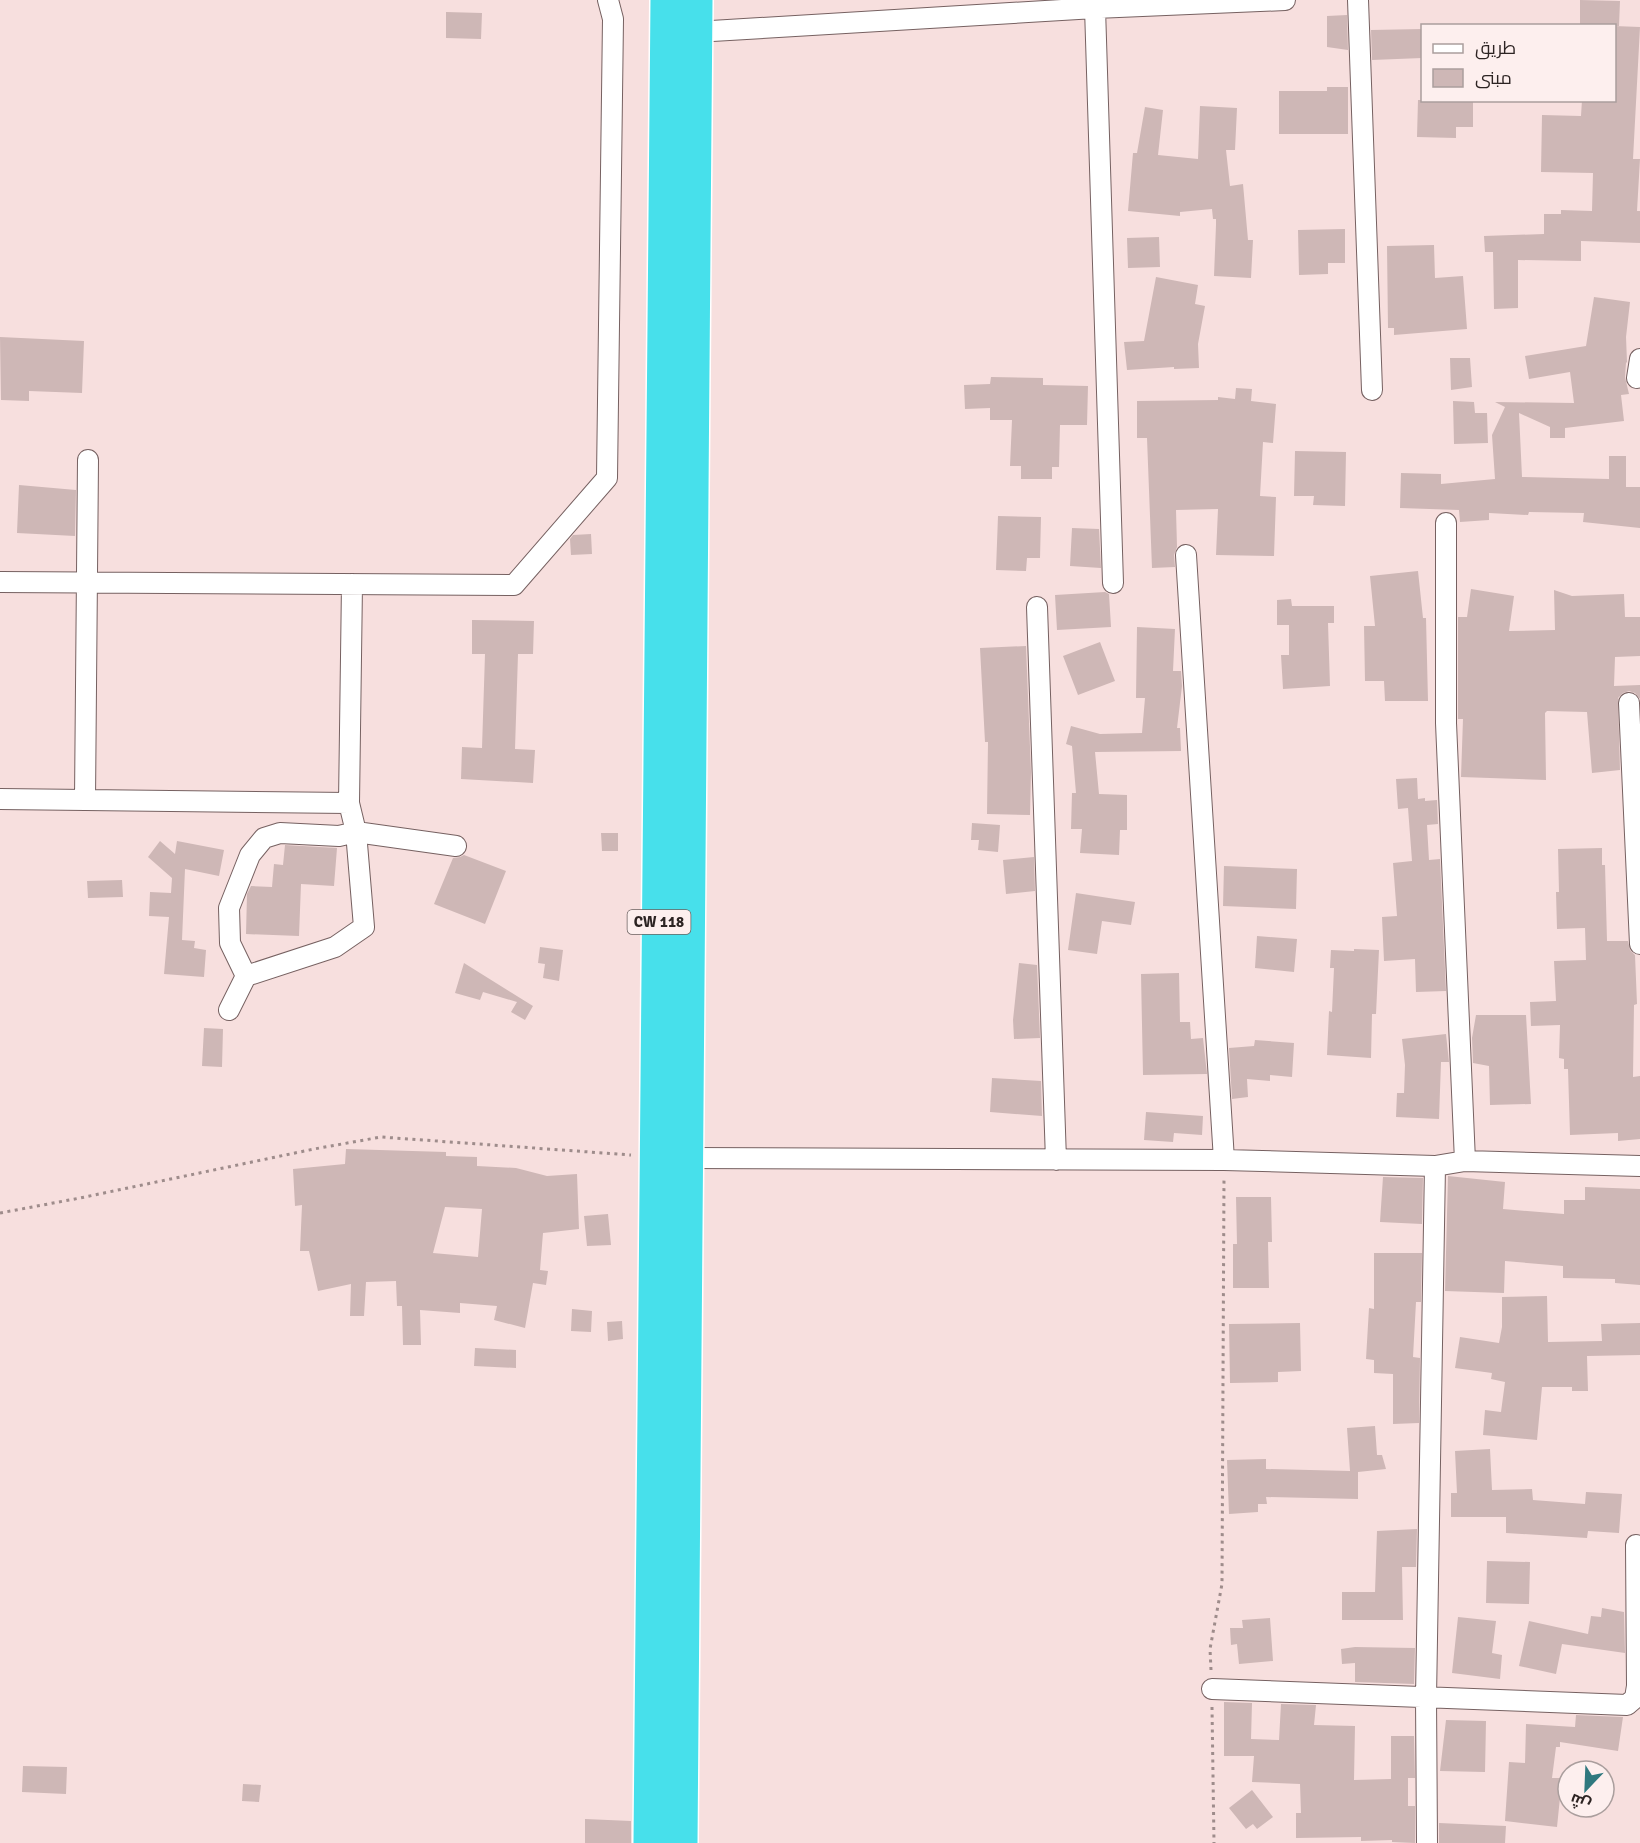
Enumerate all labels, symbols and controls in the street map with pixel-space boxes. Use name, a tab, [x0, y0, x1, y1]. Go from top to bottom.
legend	[1421, 24, 1616, 102]
text: طريق	[1475, 37, 1516, 60]
text: مبنى	[1475, 67, 1512, 89]
road number: CW 118	[628, 910, 690, 934]
north arrow	[1556, 1759, 1616, 1819]
text: ش	[1567, 1789, 1594, 1815]

